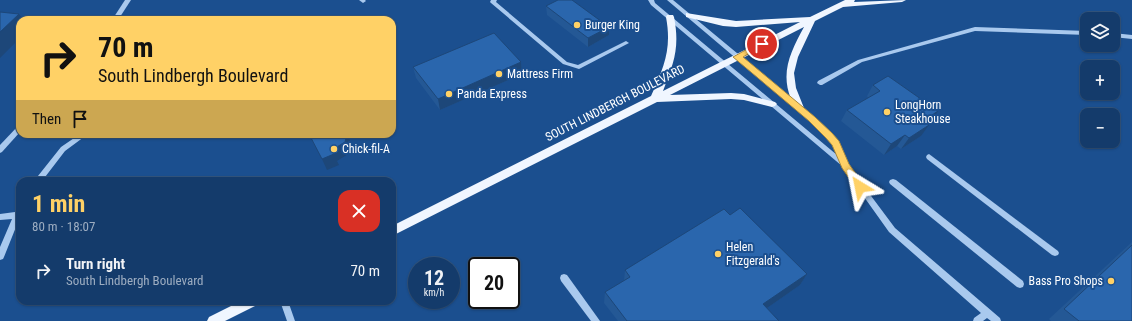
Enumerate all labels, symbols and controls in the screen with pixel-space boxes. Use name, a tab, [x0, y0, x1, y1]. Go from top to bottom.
map controls	[1080, 12, 1120, 148]
button: layers	[1080, 12, 1120, 52]
place label: Burger King	[585, 18, 640, 32]
marker: Burger King	[572, 20, 582, 30]
pin	[745, 27, 779, 61]
text: 70 m	[98, 31, 154, 64]
icon: right	[32, 32, 84, 84]
icon: arrive	[751, 33, 773, 55]
button: +	[1080, 60, 1120, 100]
street label: SOUTH LINDBERGH BOULEVARD	[543, 62, 687, 144]
text: South Lindbergh Boulevard	[98, 65, 288, 86]
place label: Mattress Firm	[507, 67, 573, 81]
marker: Mattress Firm	[494, 69, 504, 79]
place label: Panda Express	[457, 87, 527, 101]
marker: Panda Express	[444, 89, 454, 99]
place label: LongHorn Steakhouse	[895, 98, 951, 126]
marker: LongHorn Steakhouse	[882, 107, 892, 117]
icon: arrive	[69, 108, 91, 130]
button: −	[1080, 108, 1120, 148]
text: Then	[32, 110, 61, 128]
place label: Chick-fil-A	[342, 142, 390, 156]
marker: Chick-fil-A	[329, 144, 339, 154]
position arrow	[839, 166, 881, 208]
text: 1 min	[32, 190, 85, 218]
button: close	[338, 190, 380, 232]
text: 80 m · 18:07	[32, 219, 95, 234]
place label: Helen Fitzgerald's	[726, 240, 780, 268]
marker: Helen Fitzgerald's	[713, 249, 723, 259]
text: Turn right	[66, 255, 125, 273]
speed limit sign: 20	[468, 257, 520, 309]
icon: right	[32, 260, 54, 282]
text: 70 m	[350, 262, 380, 280]
text: 12	[424, 266, 444, 290]
text: South Lindbergh Boulevard	[66, 273, 203, 288]
place label: Bass Pro Shops	[1029, 274, 1103, 288]
marker: Bass Pro Shops	[1106, 276, 1116, 286]
text: km/h	[424, 287, 444, 298]

